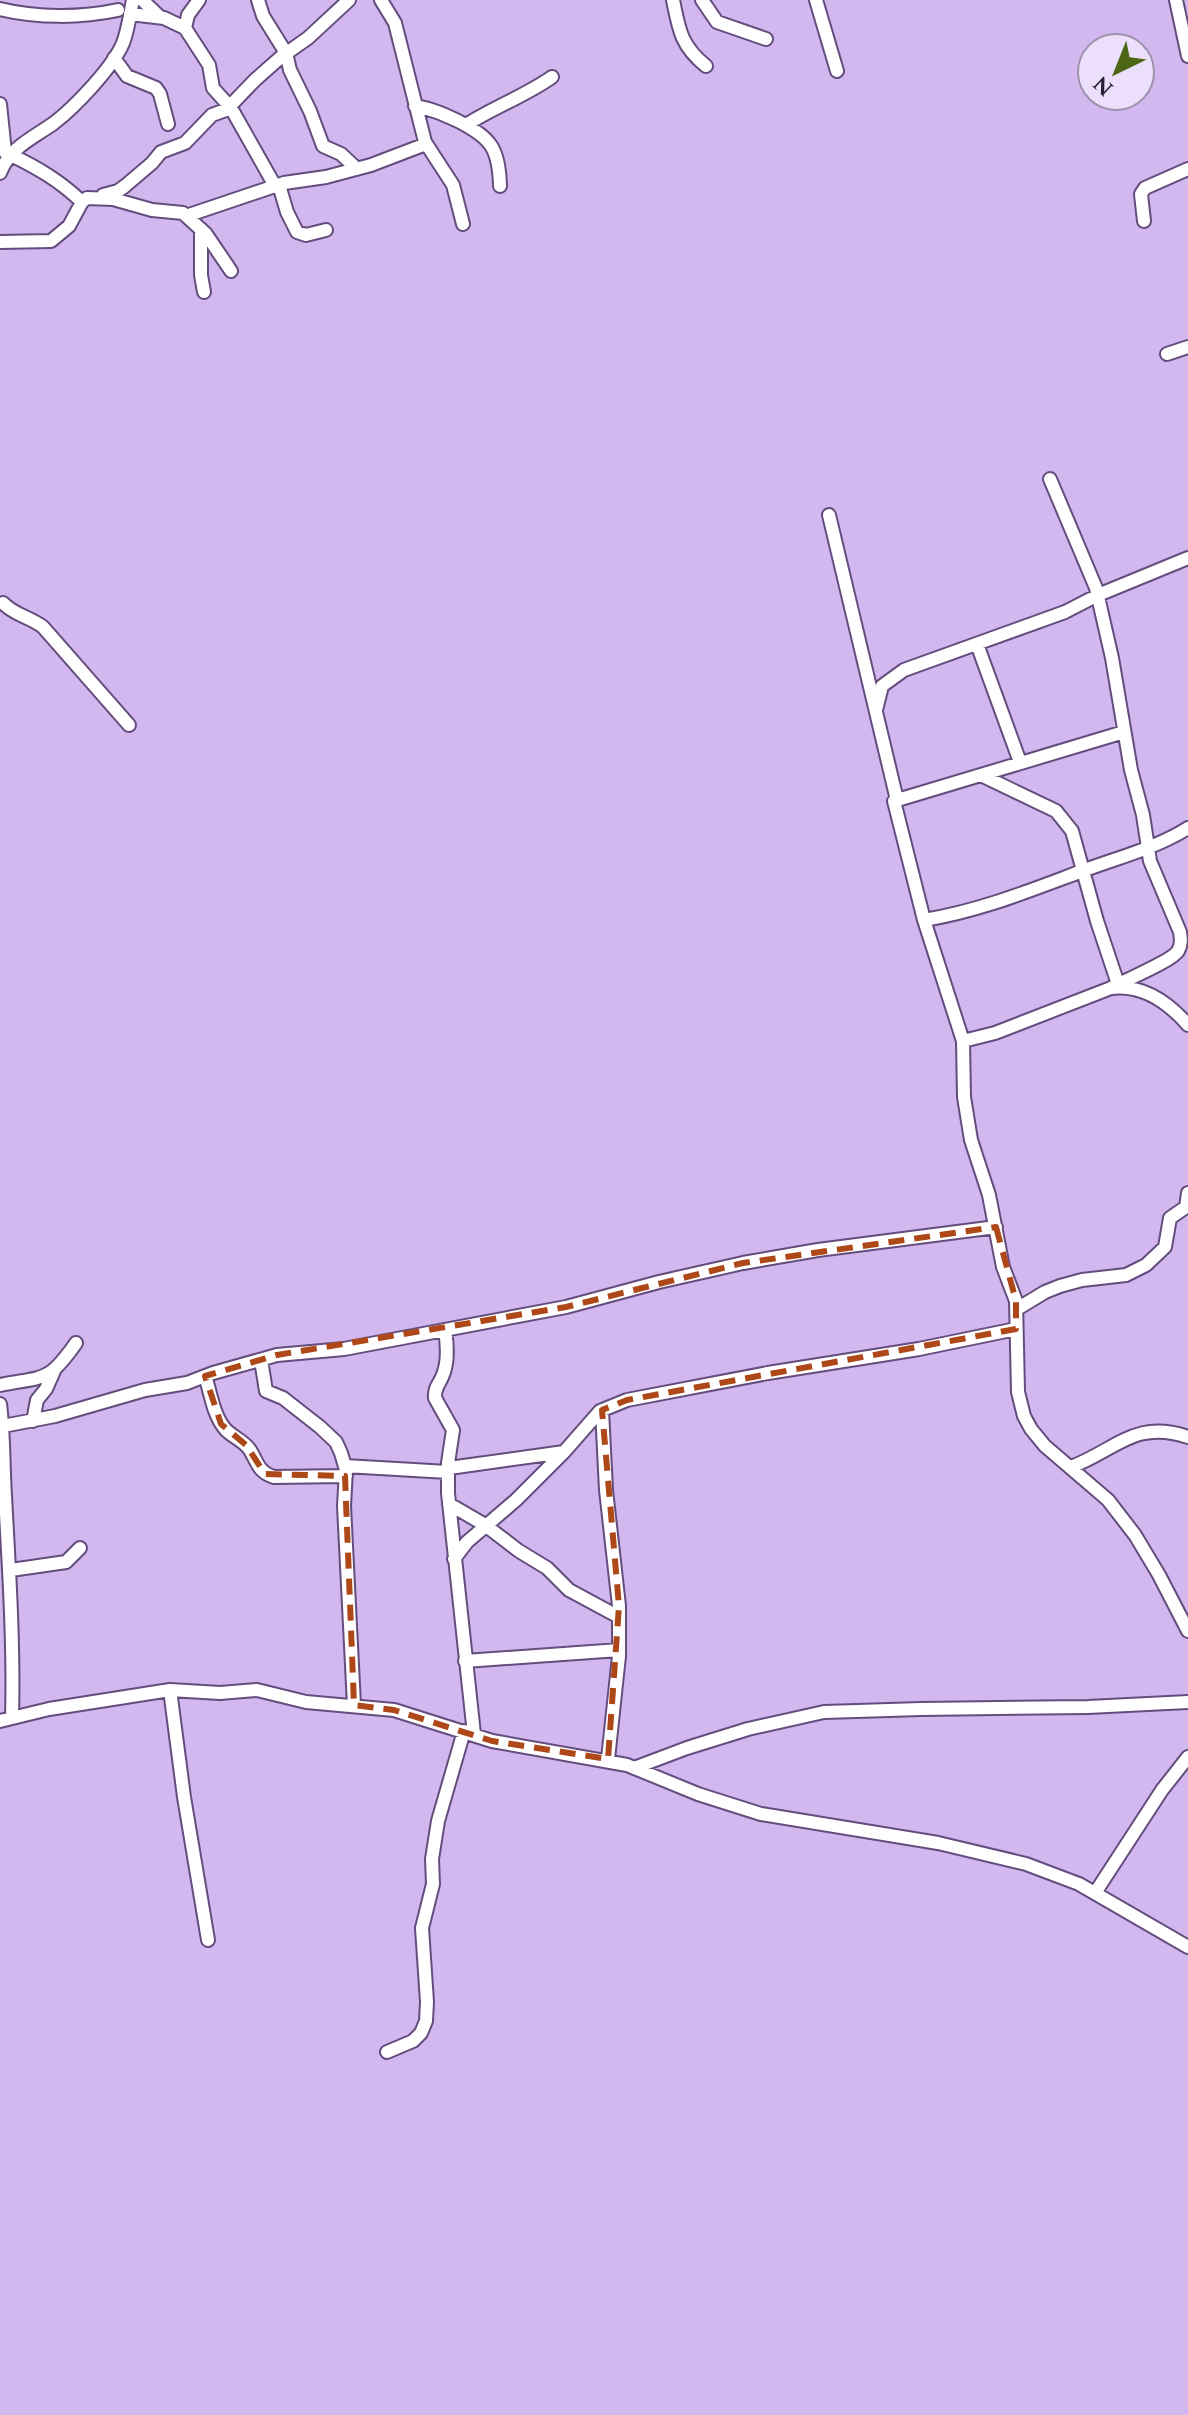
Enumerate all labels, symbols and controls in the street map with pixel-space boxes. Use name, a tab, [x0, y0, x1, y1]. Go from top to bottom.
north arrow	[1076, 32, 1156, 112]
text: N	[1086, 67, 1121, 104]

